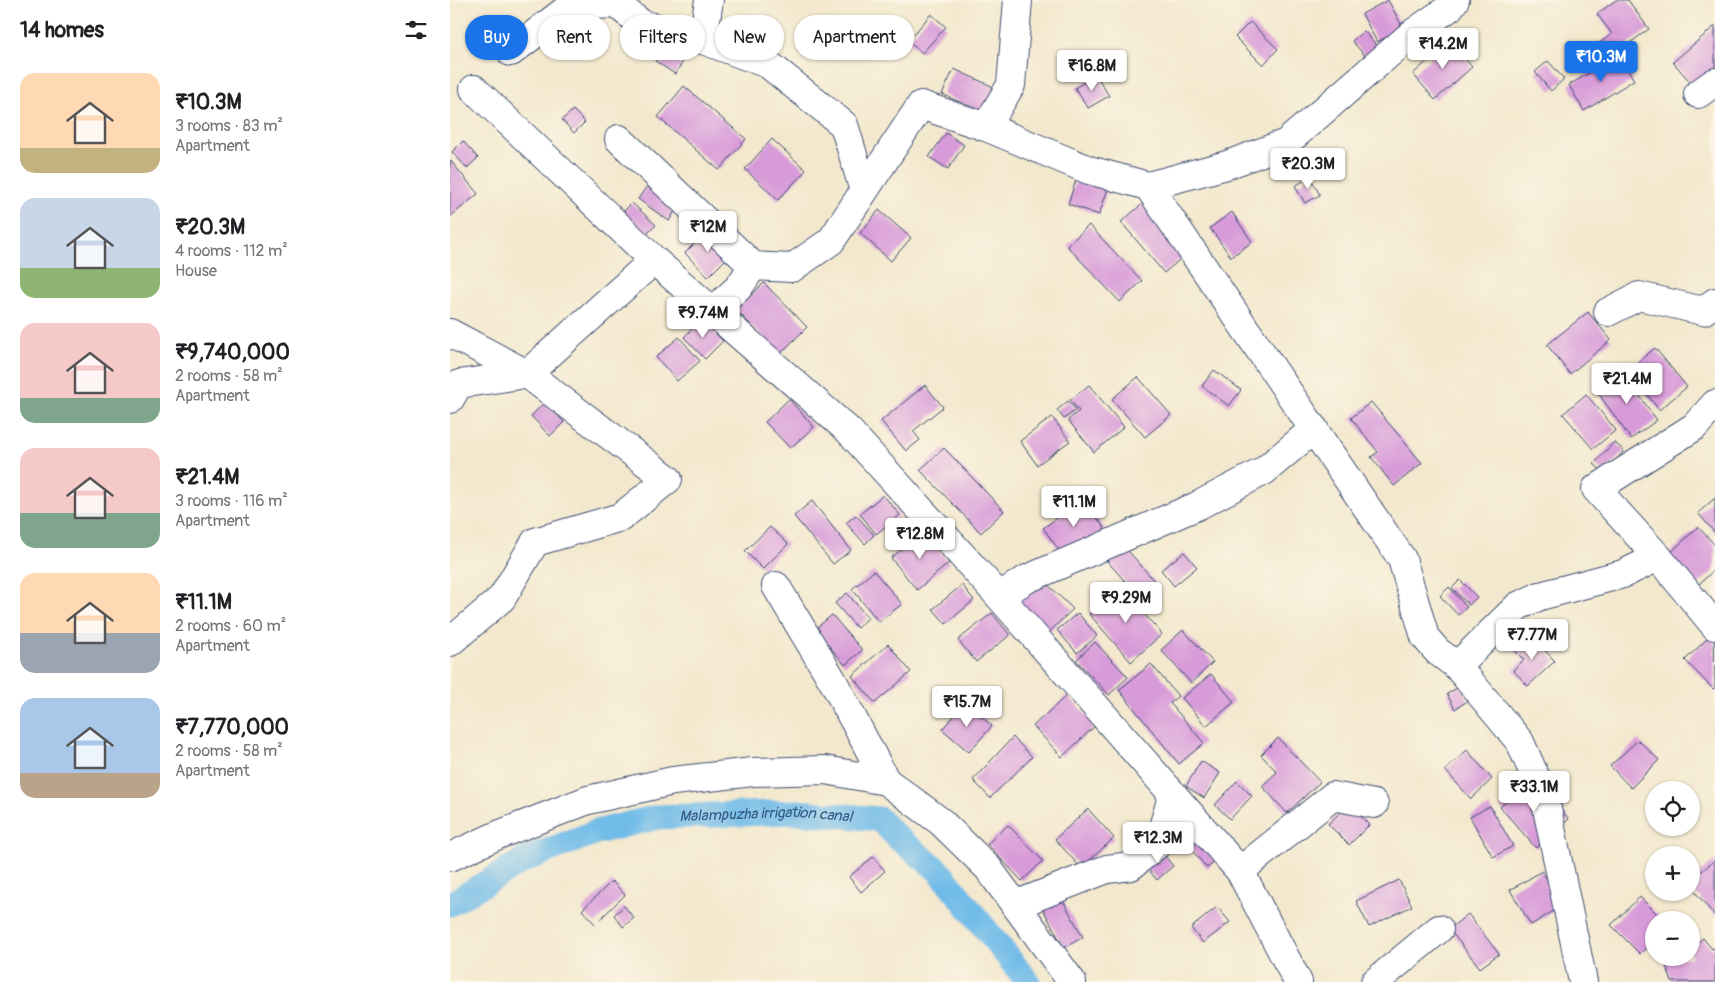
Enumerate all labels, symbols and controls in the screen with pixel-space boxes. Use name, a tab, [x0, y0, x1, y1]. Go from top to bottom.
chip: Buy	[465, 15, 528, 60]
chip: Rent	[538, 15, 610, 60]
chip: Filters	[620, 15, 705, 60]
chip: New	[715, 15, 784, 60]
chip: Apartment	[794, 15, 914, 60]
icon: filters	[402, 16, 430, 44]
text: 14 homes	[20, 17, 104, 44]
pin: ₹14.2M	[1402, 28, 1484, 70]
text: ₹14.2M	[1418, 34, 1468, 54]
pin: ₹10.3M	[1560, 41, 1642, 83]
text: ₹10.3M	[1576, 47, 1626, 67]
pin: ₹16.8M	[1051, 49, 1133, 92]
text: ₹16.8M	[1068, 56, 1116, 76]
text: ₹10.3M	[175, 89, 242, 116]
icon: home	[60, 93, 120, 153]
text: 3 rooms · 83 m²	[175, 116, 283, 136]
text: Apartment	[175, 136, 250, 156]
pin: ₹20.3M	[1267, 148, 1349, 190]
text: ₹20.3M	[1281, 154, 1335, 174]
pin: ₹12M	[678, 210, 738, 253]
text: ₹20.3M	[175, 214, 245, 241]
text: ₹12M	[690, 217, 726, 237]
icon: home	[60, 218, 120, 278]
text: 4 rooms · 112 m²	[175, 241, 288, 261]
text: House	[175, 261, 217, 281]
pin: ₹9.74M	[662, 296, 744, 339]
text: ₹9.74M	[678, 303, 728, 323]
text: ₹9,740,000	[175, 339, 290, 366]
icon: home	[60, 343, 120, 403]
pin: ₹21.4M	[1586, 362, 1668, 405]
text: 2 rooms · 58 m²	[175, 366, 283, 386]
text: ₹21.4M	[1602, 369, 1652, 389]
text: Apartment	[175, 386, 250, 406]
text: ₹21.4M	[175, 464, 239, 491]
icon: home	[60, 468, 120, 528]
pin: ₹11.1M	[1033, 486, 1115, 528]
text: 3 rooms · 116 m²	[175, 491, 288, 511]
text: ₹11.1M	[1052, 492, 1096, 512]
text: Apartment	[175, 511, 250, 531]
pin: ₹12.8M	[879, 518, 961, 560]
text: ₹12.8M	[896, 524, 944, 544]
pin: ₹9.29M	[1085, 582, 1167, 624]
text: ₹9.29M	[1101, 588, 1151, 608]
text: ₹11.1M	[175, 589, 232, 616]
icon: home	[60, 593, 120, 653]
text: 2 rooms · 60 m²	[175, 616, 286, 636]
pin: ₹7.77M	[1491, 618, 1573, 661]
text: ₹7.77M	[1507, 625, 1557, 645]
text: Apartment	[175, 636, 250, 656]
pin: ₹15.7M	[926, 686, 1008, 728]
text: ₹15.7M	[943, 692, 991, 712]
text: ₹7,770,000	[175, 714, 289, 741]
icon: home	[60, 718, 120, 778]
text: 2 rooms · 58 m²	[175, 741, 283, 761]
text: Apartment	[175, 761, 250, 781]
pin: ₹33.1M	[1493, 770, 1575, 813]
text: ₹33.1M	[1510, 777, 1558, 797]
map controls	[1645, 781, 1700, 966]
button: locate	[1645, 781, 1700, 836]
water label: Malampuzha irrigation canal	[679, 802, 854, 826]
pin: ₹12.3M	[1117, 822, 1199, 864]
text: ₹12.3M	[1134, 828, 1182, 848]
button: +	[1645, 846, 1700, 901]
button: −	[1645, 911, 1700, 966]

